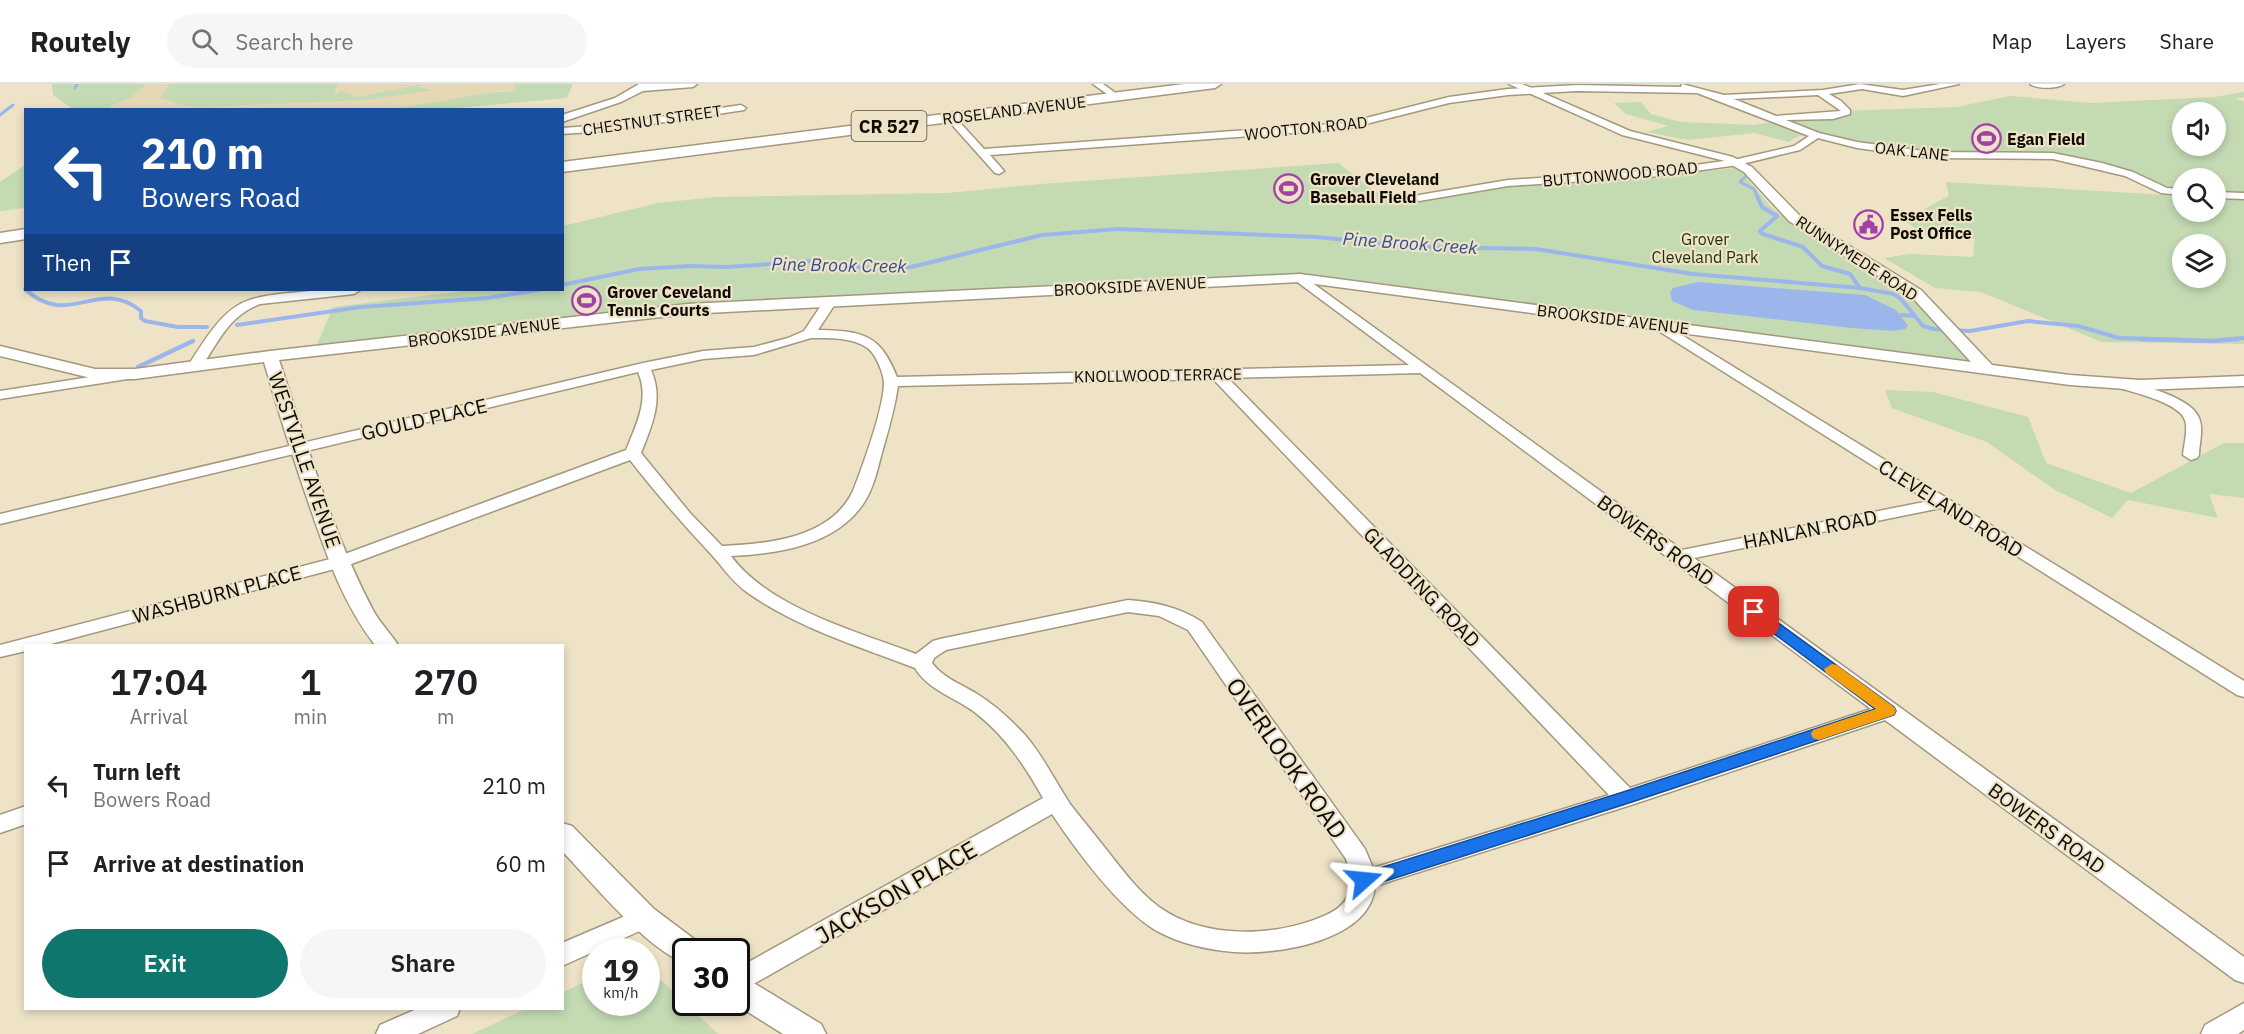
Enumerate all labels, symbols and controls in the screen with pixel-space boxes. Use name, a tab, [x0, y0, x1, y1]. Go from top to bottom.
search box	[167, 14, 587, 68]
text: Routely	[30, 23, 131, 60]
icon: search	[188, 25, 221, 58]
text: Search here	[236, 27, 354, 56]
text: Map	[1992, 27, 2032, 55]
text: Layers	[2065, 27, 2127, 55]
text: Share	[2160, 27, 2214, 55]
street label: ROSELAND AVENUE	[941, 91, 1087, 129]
street label: CHESTNUT STREET	[581, 100, 723, 140]
map controls	[2172, 102, 2226, 288]
button: sound	[2172, 102, 2226, 156]
road number: CR 527	[852, 111, 926, 141]
street label: WOOTTON ROAD	[1244, 112, 1368, 144]
sports icon: Egan Field	[1970, 123, 2002, 155]
text: 210 m	[141, 126, 264, 181]
place label: Egan Field	[2007, 129, 2085, 149]
icon: left	[42, 132, 120, 210]
street label: OAK LANE	[1874, 137, 1950, 165]
street label: BUTTONWOOD ROAD	[1541, 157, 1699, 191]
button: search	[2172, 168, 2226, 222]
place label: Grover Cleveland Baseball Field	[1310, 169, 1439, 207]
sports icon: Grover Cleveland Baseball Field	[1273, 172, 1305, 204]
text: Bowers Road	[141, 179, 301, 214]
place label: Essex Fells Post Office	[1890, 205, 1973, 243]
public building icon: Essex Fells Post Office	[1853, 208, 1885, 240]
street label: RUNNYMEDE ROAD	[1792, 211, 1922, 305]
water label: Pine Brook Creek	[1342, 227, 1479, 259]
park label: Grover Cleveland Park	[1652, 229, 1759, 267]
button: layers	[2172, 234, 2226, 288]
icon: arrive	[104, 246, 137, 279]
text: Then	[42, 248, 92, 277]
water label: Pine Brook Creek	[771, 252, 907, 278]
street label: BROOKSIDE AVENUE	[1053, 272, 1207, 300]
place label: Grover Ceveland Tennis Courts	[607, 282, 731, 320]
sports icon: Grover Ceveland Tennis Courts	[570, 285, 602, 317]
street label: BROOKSIDE AVENUE	[1536, 300, 1690, 338]
street label: BROOKSIDE AVENUE	[407, 313, 561, 351]
street label: KNOLLWOOD TERRACE	[1074, 364, 1242, 386]
street label: WESTVILLE AVENUE	[262, 369, 348, 551]
street label: GOULD PLACE	[358, 391, 490, 447]
street label: CLEVELAND ROAD	[1873, 453, 2029, 563]
street label: BOWERS ROAD	[1592, 488, 1720, 592]
street label: HANLAN ROAD	[1741, 503, 1879, 555]
street label: GLADDING ROAD	[1358, 521, 1486, 653]
street label: WASHBURN PLACE	[130, 558, 304, 630]
pin	[1728, 586, 1779, 637]
icon: arrive	[1737, 595, 1770, 628]
text: 17:04	[110, 658, 208, 705]
text: 1	[300, 658, 321, 705]
text: 270	[413, 658, 478, 705]
street label: OVERLOOK ROAD	[1219, 671, 1355, 845]
text: Arrival	[130, 703, 188, 730]
text: min	[294, 703, 327, 730]
text: m	[437, 703, 454, 730]
text: Turn left	[93, 757, 181, 786]
icon: left	[42, 769, 75, 802]
text: 210 m	[482, 771, 546, 800]
street label: BOWERS ROAD	[1983, 776, 2111, 880]
text: Bowers Road	[93, 786, 211, 813]
street label: JACKSON PLACE	[809, 833, 983, 951]
icon: arrive	[42, 847, 75, 880]
position arrow	[1332, 848, 1396, 912]
text: Arrive at destination	[93, 849, 304, 878]
text: 60 m	[495, 849, 546, 878]
button: Exit	[42, 929, 288, 998]
button: Share	[300, 929, 546, 998]
speed limit sign: 30	[672, 938, 750, 1016]
text: 19	[603, 950, 639, 989]
text: km/h	[603, 983, 639, 1002]

